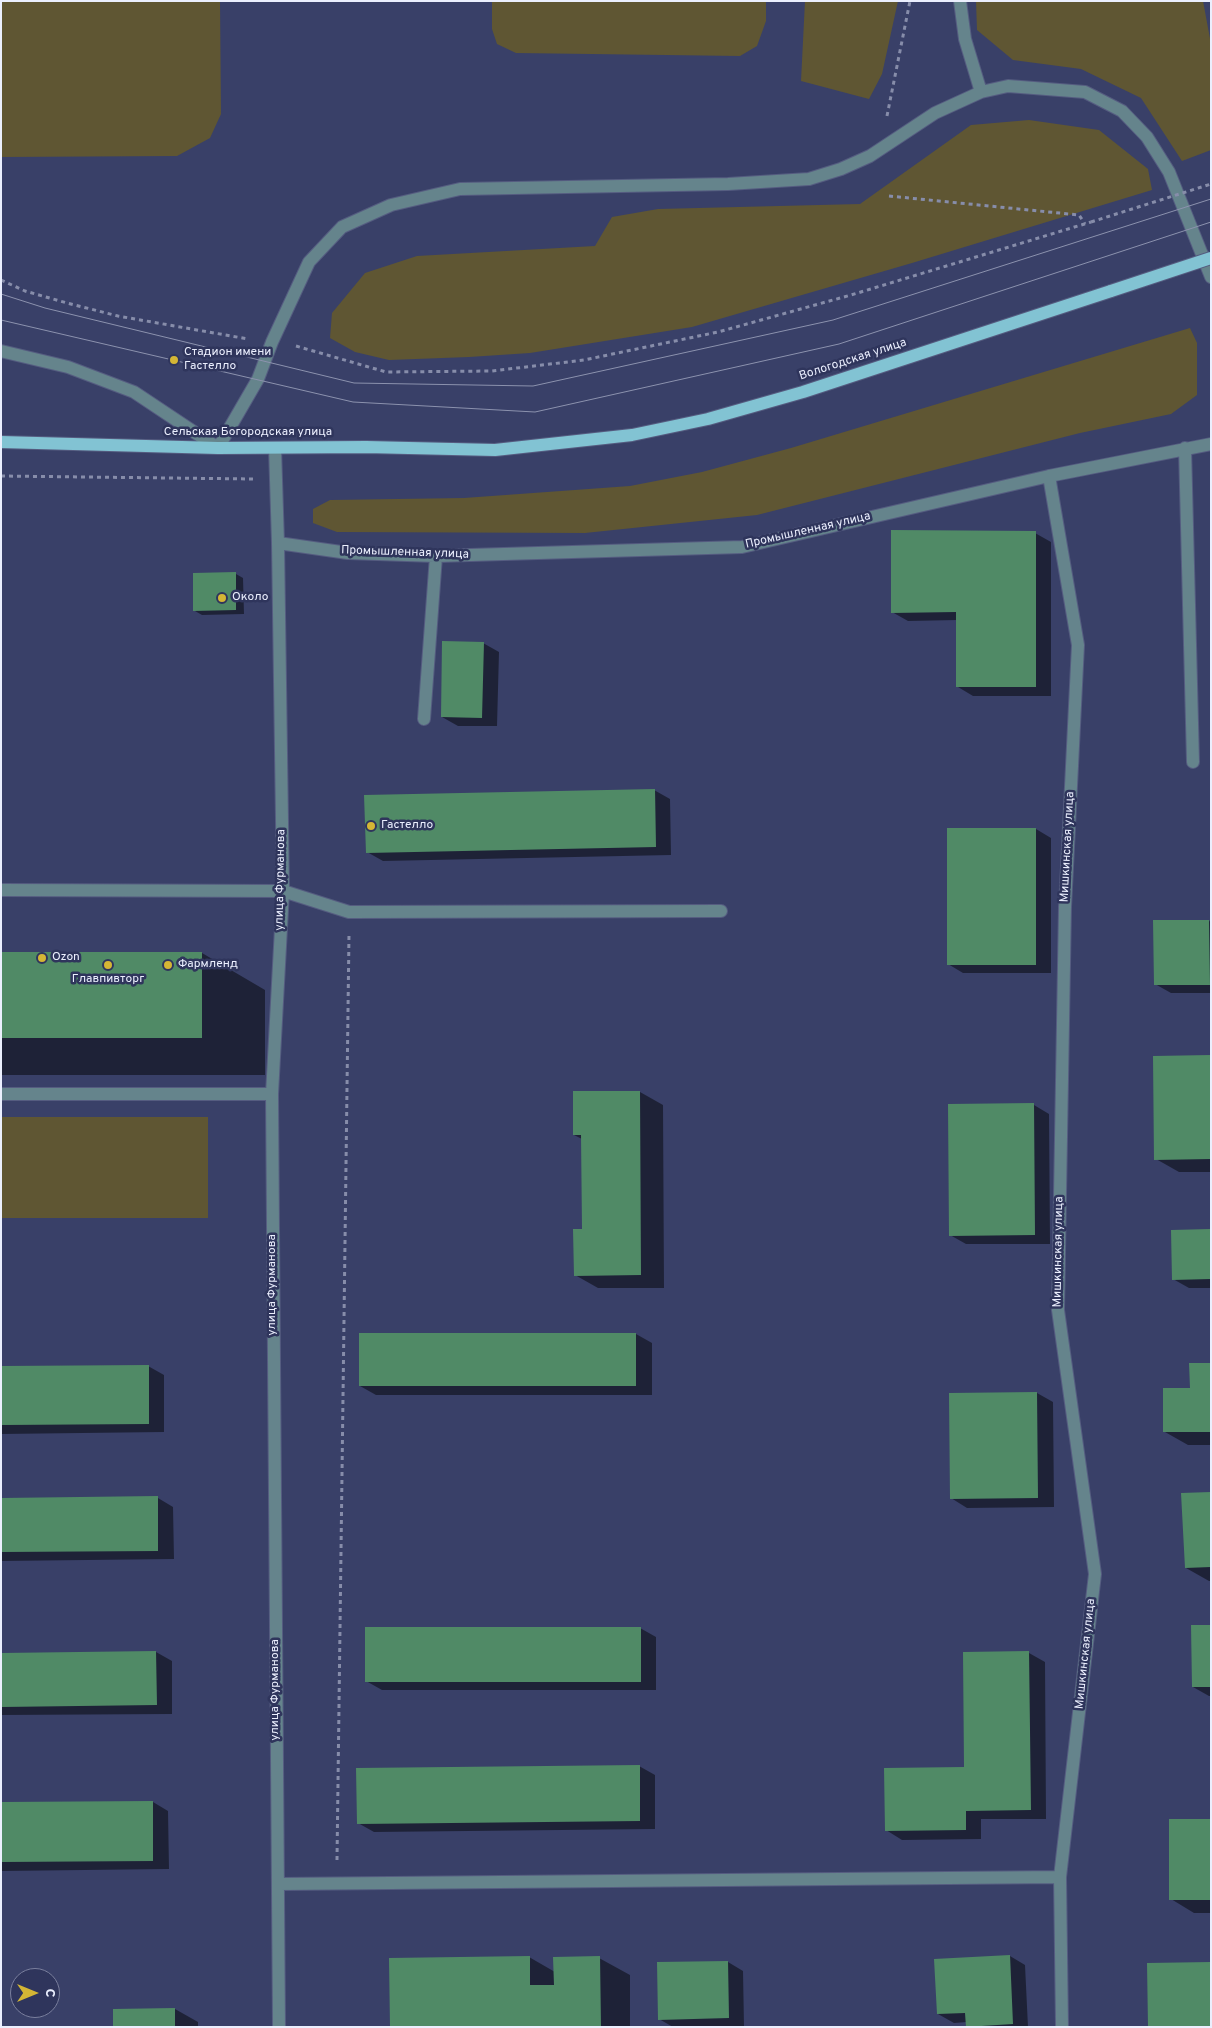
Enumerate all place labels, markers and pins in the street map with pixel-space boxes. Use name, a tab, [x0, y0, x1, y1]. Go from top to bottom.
place label: Стадион имени Гастелло	[184, 346, 271, 374]
marker: Стадион имени Гастелло	[168, 354, 180, 366]
place label: Около	[232, 591, 268, 605]
marker: Около	[216, 592, 228, 604]
place label: Гастелло	[381, 819, 433, 833]
marker: Гастелло	[365, 820, 377, 832]
place label: Ozon	[52, 951, 80, 965]
marker: Ozon	[36, 952, 48, 964]
place label: Фармленд	[178, 958, 238, 972]
marker: Главпивторг	[102, 959, 114, 971]
marker: Фармленд	[162, 959, 174, 971]
place label: Главпивторг	[72, 973, 144, 987]

